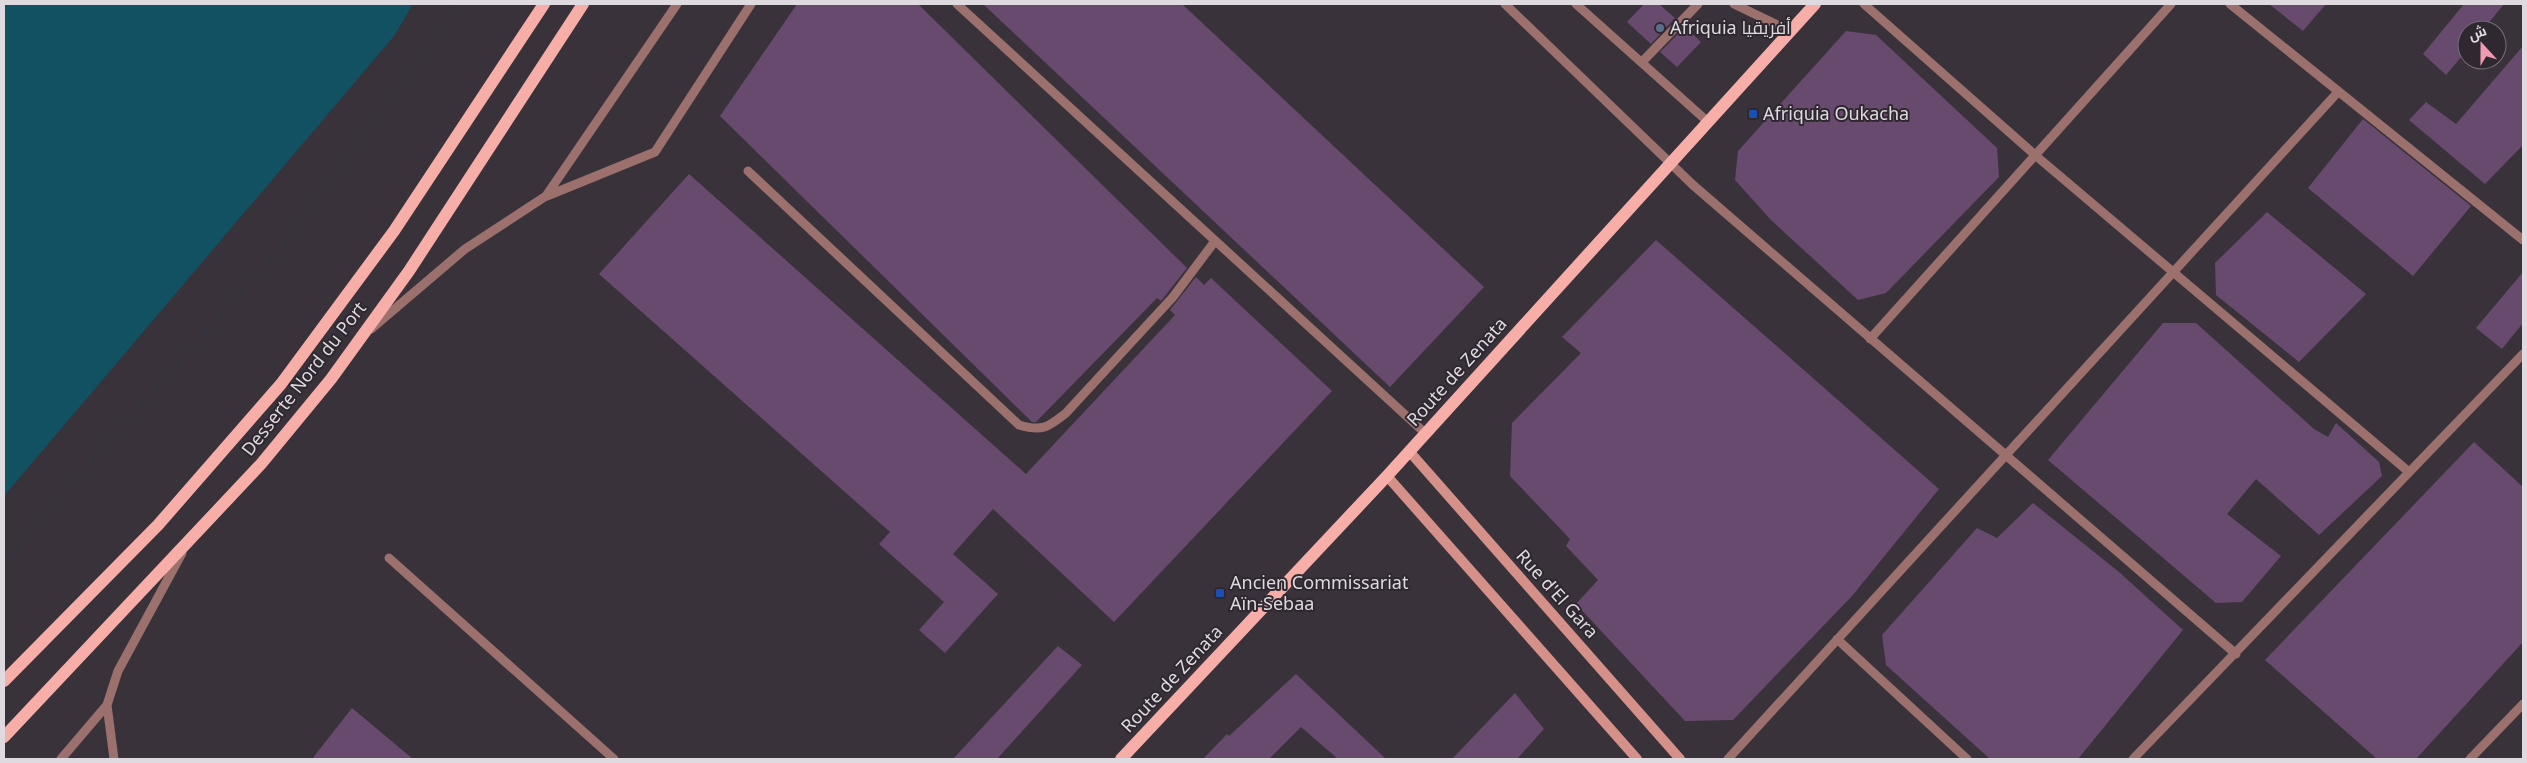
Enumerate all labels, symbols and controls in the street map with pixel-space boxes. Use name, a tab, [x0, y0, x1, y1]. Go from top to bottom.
place label: Afriquia أفريقيا	[1670, 15, 1791, 39]
north arrow	[2457, 20, 2507, 70]
text: ش	[2465, 20, 2489, 44]
marker: Afriquia أفريقيا	[1654, 22, 1666, 34]
place label: Afriquia Oukacha	[1763, 101, 1909, 125]
marker: Afriquia Oukacha	[1747, 108, 1759, 120]
street label: Desserte Nord du Port	[235, 296, 371, 460]
street label: Route de Zenata	[1401, 312, 1512, 431]
street label: Rue d'El Gara	[1511, 544, 1604, 643]
place label: Ancien Commissariat Aïn-Sebaa	[1230, 570, 1409, 615]
marker: Ancien Commissariat Aïn-Sebaa	[1214, 587, 1226, 599]
street label: Route de Zenata	[1115, 619, 1227, 737]

